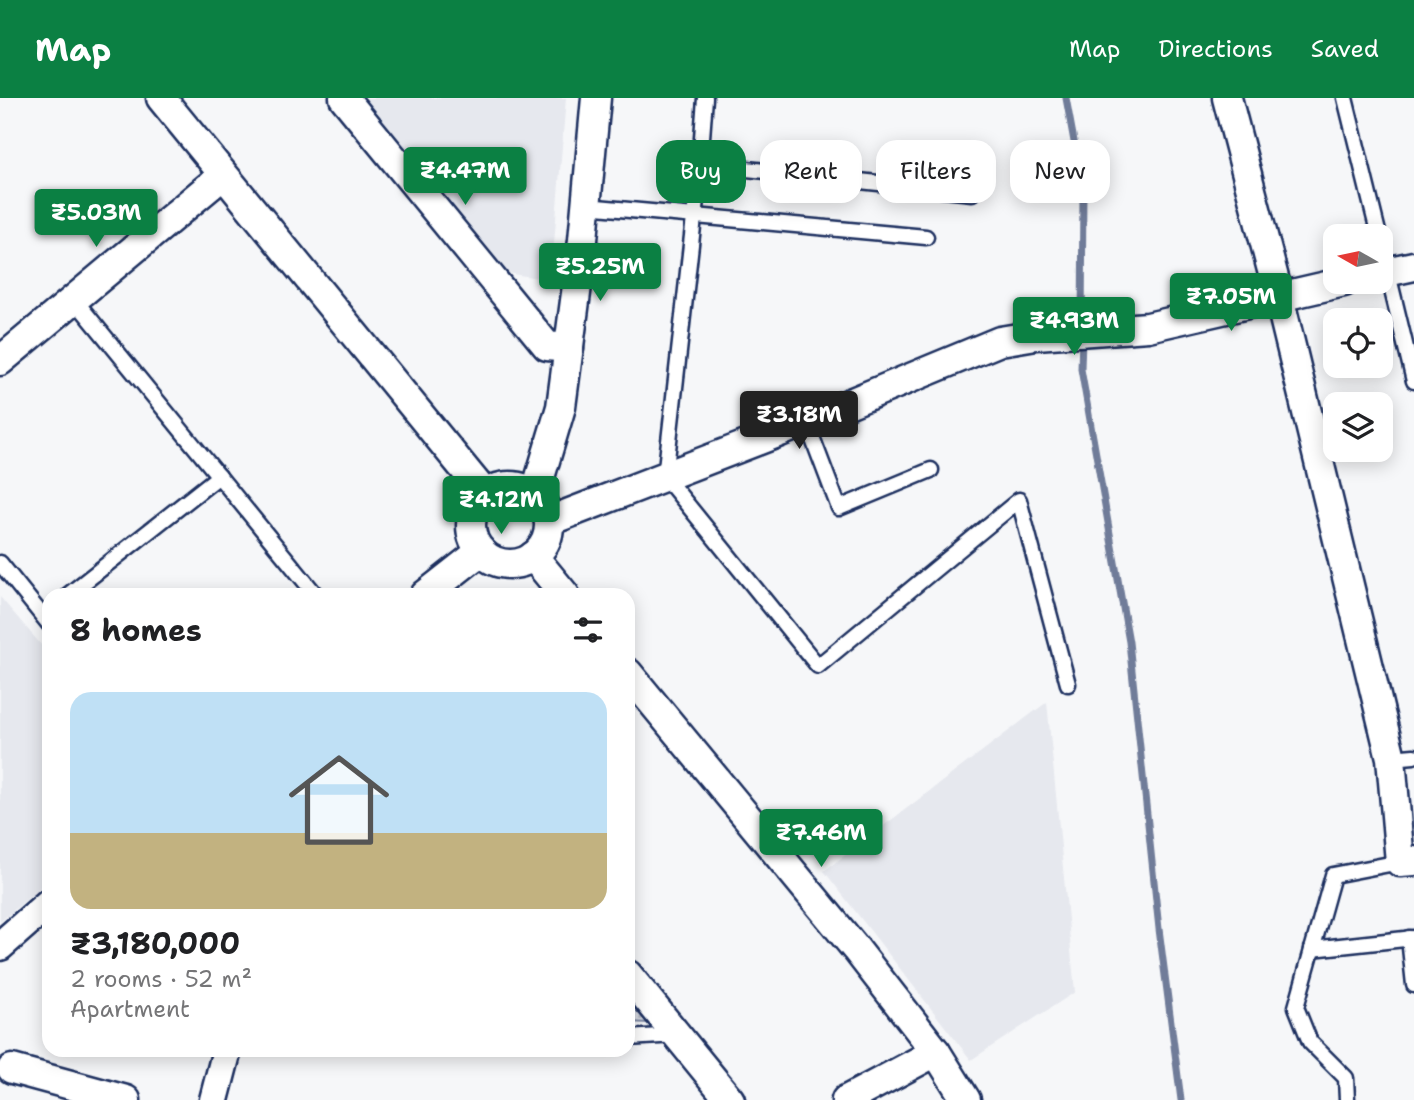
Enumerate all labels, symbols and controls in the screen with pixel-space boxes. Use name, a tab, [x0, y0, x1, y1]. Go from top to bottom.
text: Map	[35, 27, 111, 72]
text: Map	[1069, 33, 1120, 65]
text: Directions	[1158, 33, 1273, 65]
text: Saved	[1311, 33, 1379, 65]
chip: Buy	[656, 140, 746, 203]
chip: Rent	[760, 140, 862, 203]
chip: Filters	[876, 140, 996, 203]
chip: New	[1010, 140, 1110, 203]
pin: ₹4.47M	[408, 148, 522, 207]
text: ₹4.47M	[420, 155, 510, 185]
pin: ₹5.03M	[39, 190, 153, 249]
text: ₹5.03M	[51, 197, 141, 227]
north arrow	[1323, 224, 1393, 294]
map controls	[1323, 224, 1393, 462]
pin: ₹5.25M	[543, 244, 657, 303]
text: ₹5.25M	[555, 251, 645, 281]
pin: ₹7.05M	[1174, 274, 1288, 333]
text: ₹7.05M	[1186, 281, 1276, 311]
pin: ₹4.93M	[1017, 298, 1131, 357]
text: ₹4.93M	[1029, 305, 1119, 335]
button: locate	[1323, 308, 1393, 378]
pin: ₹3.18M	[742, 392, 856, 451]
button: layers	[1323, 392, 1393, 462]
text: ₹3.18M	[756, 399, 842, 429]
pin: ₹4.12M	[444, 476, 558, 536]
text: ₹4.12M	[459, 484, 543, 514]
text: 8 homes	[70, 610, 202, 651]
icon: filters	[569, 611, 607, 649]
icon: home	[276, 737, 402, 863]
pin: ₹7.46M	[764, 810, 878, 869]
text: ₹7.46M	[775, 817, 867, 847]
text: ₹3,180,000	[70, 923, 240, 964]
text: 2 rooms · 52 m²	[70, 964, 252, 994]
text: Apartment	[70, 994, 190, 1024]

